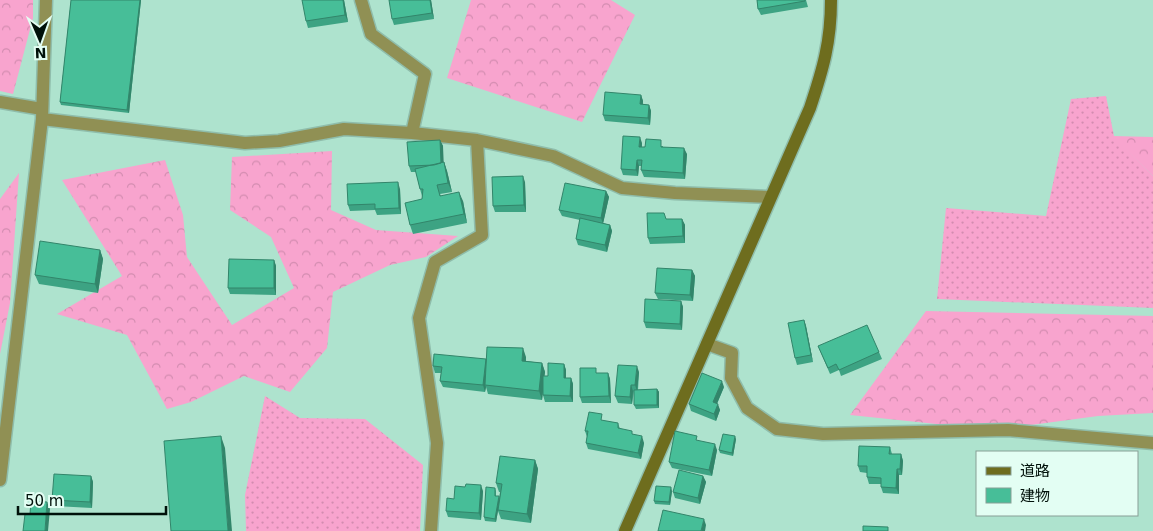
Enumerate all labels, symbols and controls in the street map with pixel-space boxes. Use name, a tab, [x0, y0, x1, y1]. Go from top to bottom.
north arrow	[15, 15, 65, 65]
text: N	[34, 45, 47, 61]
legend	[976, 451, 1138, 516]
text: 道路	[1020, 462, 1050, 480]
scale bar	[18, 484, 165, 516]
text: 建物	[1020, 487, 1050, 505]
text: 50 m	[25, 492, 63, 510]

